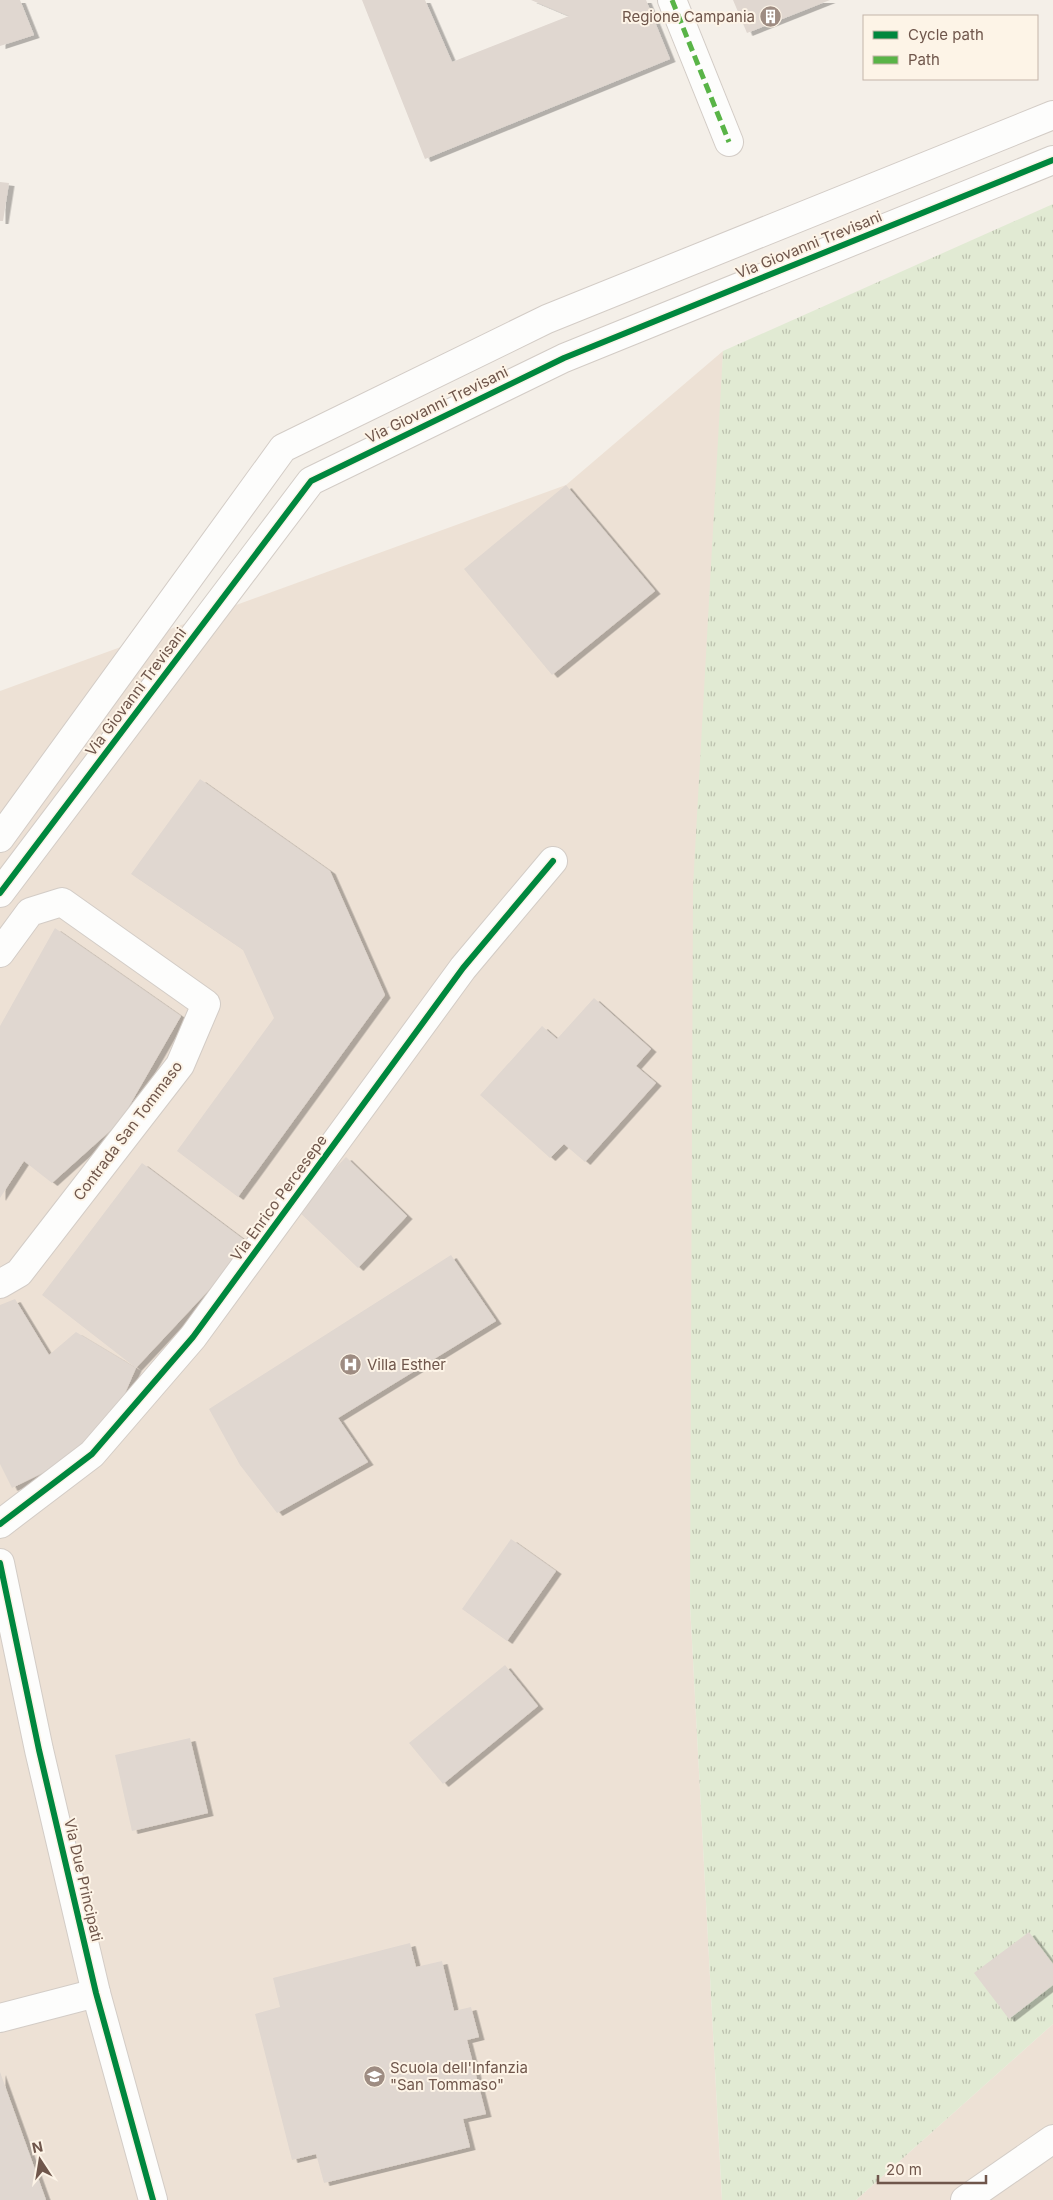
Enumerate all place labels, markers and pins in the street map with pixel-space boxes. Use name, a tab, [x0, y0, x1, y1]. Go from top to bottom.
building icon: Regione Campania	[759, 5, 783, 29]
place label: Regione Campania	[622, 7, 755, 26]
hospital icon: Villa Esther	[339, 1353, 363, 1377]
place label: Villa Esther	[367, 1355, 446, 1374]
place label: Scuola dell'Infanzia "San Tommaso"	[390, 2058, 528, 2094]
school or university icon: Scuola dell'Infanzia "San Tommaso"	[362, 2065, 386, 2089]

